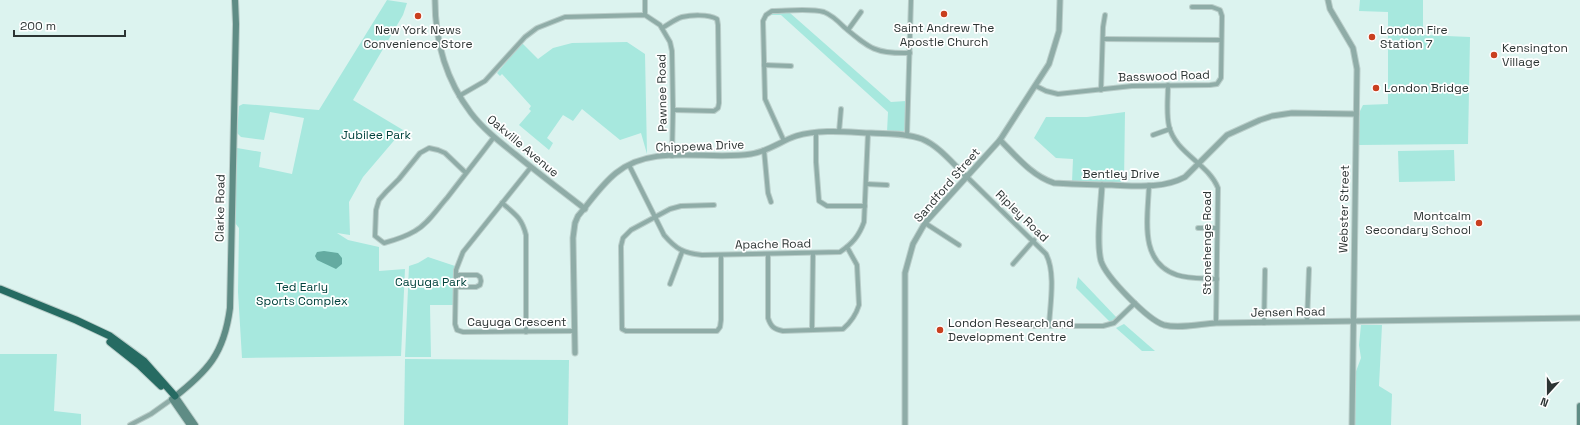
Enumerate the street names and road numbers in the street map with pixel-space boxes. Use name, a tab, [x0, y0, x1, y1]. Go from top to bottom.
street label: Pawnee Road	[653, 54, 671, 132]
street label: Basswood Road	[1118, 66, 1210, 86]
street label: Oakville Avenue	[484, 111, 562, 181]
street label: Chippewa Drive	[655, 136, 745, 156]
street label: Sandford Street	[910, 144, 984, 226]
street label: Webster Street	[1335, 165, 1353, 253]
street label: Bentley Drive	[1083, 166, 1159, 182]
street label: Clarke Road	[211, 174, 229, 242]
street label: Ripley Road	[992, 187, 1052, 245]
street label: Stonehenge Road	[1199, 191, 1215, 295]
street label: Apache Road	[735, 235, 811, 253]
street label: Jensen Road	[1251, 303, 1325, 321]
street label: Cayuga Crescent	[467, 314, 567, 330]

